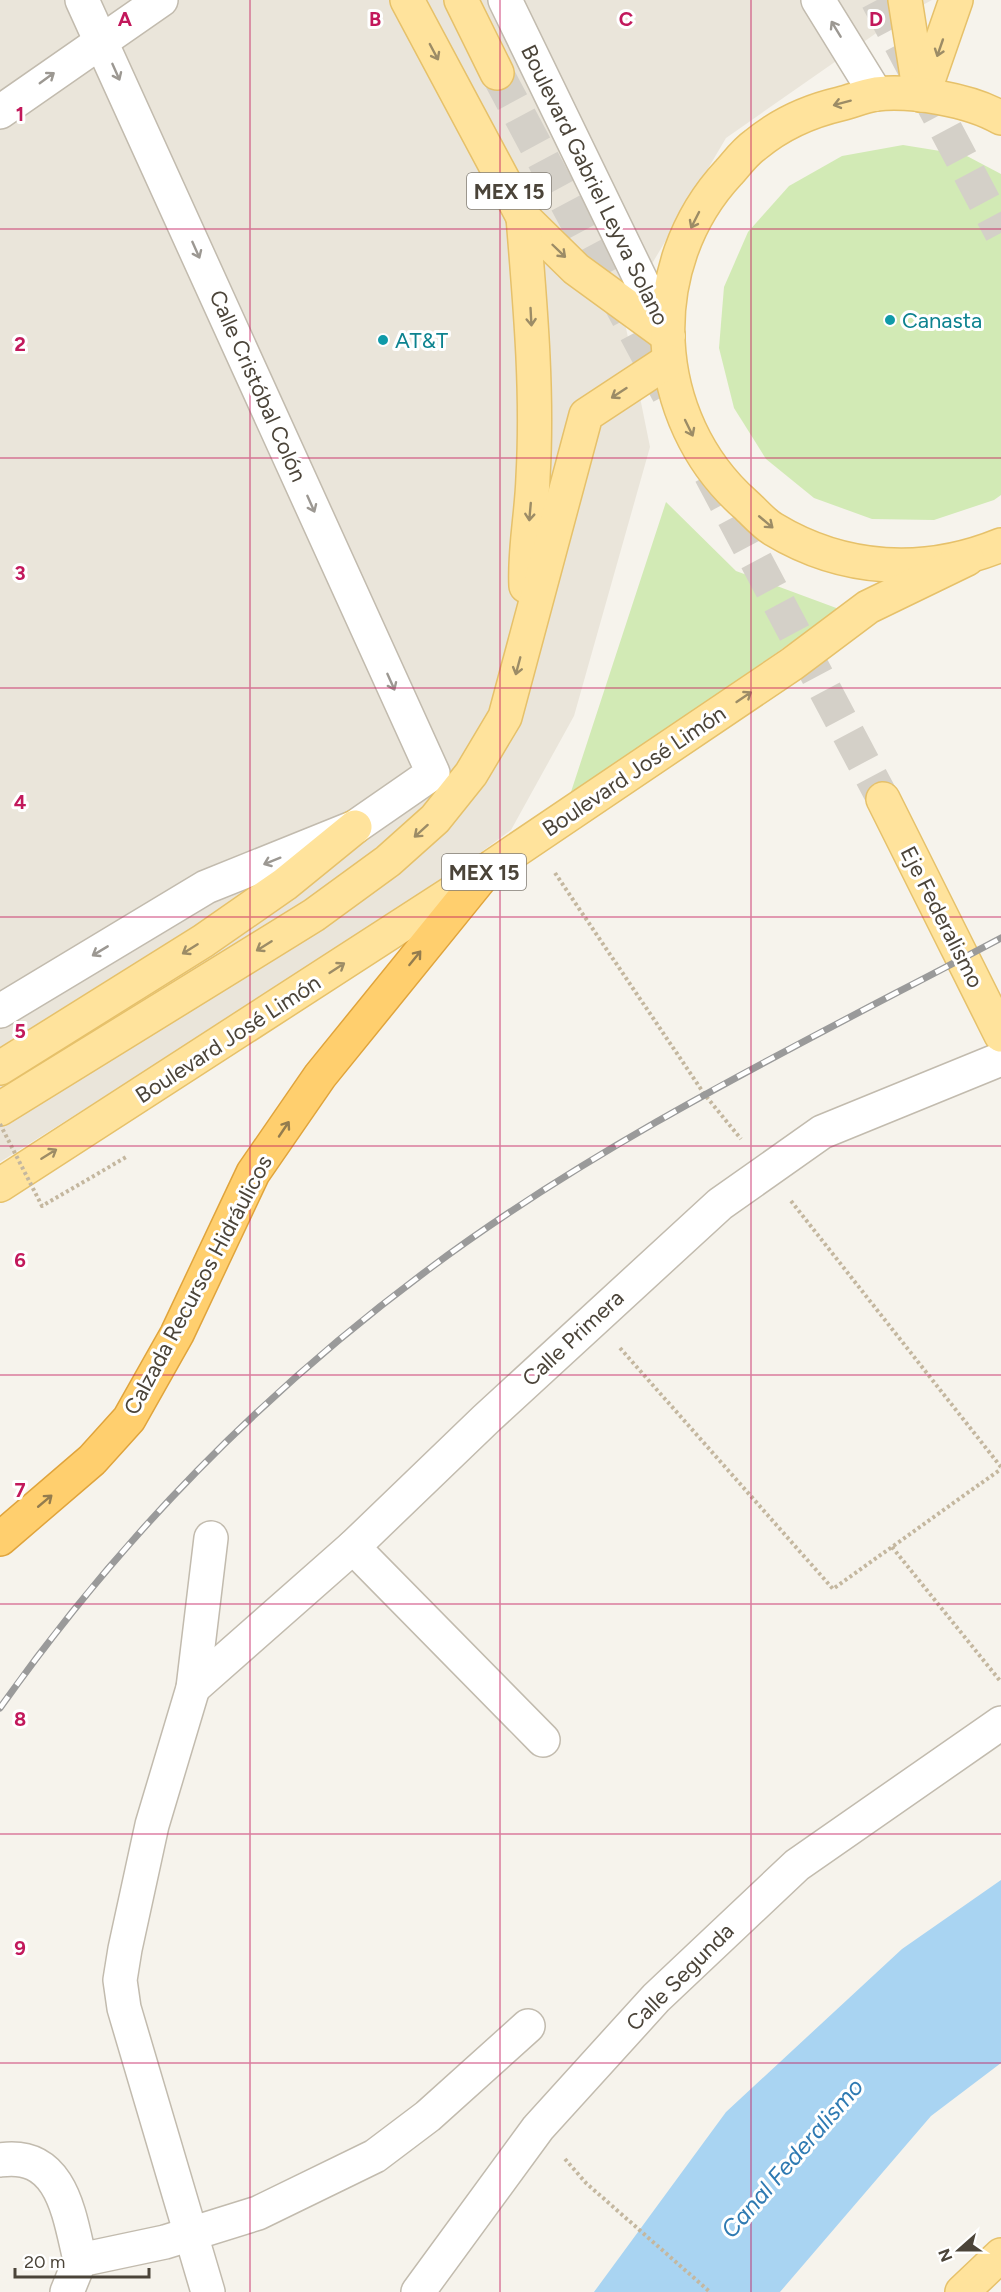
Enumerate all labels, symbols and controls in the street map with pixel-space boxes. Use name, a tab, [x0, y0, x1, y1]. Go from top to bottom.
text: A	[118, 7, 133, 31]
text: B	[369, 7, 381, 31]
text: C	[619, 7, 633, 31]
text: D	[869, 7, 883, 31]
one-way arrow	[830, 21, 842, 38]
one-way arrow	[933, 38, 944, 56]
street label: Boulevard Gabriel Leyva Solano	[515, 40, 675, 330]
one-way arrow	[429, 42, 441, 60]
one-way arrow	[110, 63, 122, 81]
one-way arrow	[39, 72, 55, 84]
one-way arrow	[833, 98, 852, 110]
text: 1	[16, 102, 24, 126]
road number: MEX 15	[467, 173, 551, 209]
one-way arrow	[689, 211, 700, 229]
one-way arrow	[191, 240, 202, 258]
one-way arrow	[551, 244, 566, 259]
street label: Calle Cristóbal Colón	[204, 286, 312, 486]
one-way arrow	[525, 307, 536, 327]
place label: Canasta	[902, 307, 982, 334]
marker: Canasta	[883, 313, 897, 327]
place label: AT&T	[395, 327, 448, 354]
text: 2	[14, 332, 26, 356]
marker: AT&T	[376, 333, 390, 347]
one-way arrow	[611, 387, 628, 399]
one-way arrow	[683, 418, 695, 436]
one-way arrow	[306, 495, 317, 513]
one-way arrow	[524, 501, 535, 521]
one-way arrow	[758, 516, 774, 529]
text: 3	[14, 561, 26, 585]
one-way arrow	[512, 656, 523, 675]
one-way arrow	[386, 672, 398, 690]
one-way arrow	[735, 691, 751, 703]
street label: Boulevard José Limón	[537, 700, 731, 842]
text: 4	[14, 790, 27, 814]
one-way arrow	[414, 824, 429, 838]
street label: Eje Federalismo	[895, 842, 989, 992]
road number: MEX 15	[442, 854, 526, 890]
one-way arrow	[263, 856, 282, 867]
one-way arrow	[256, 940, 273, 952]
one-way arrow	[182, 944, 199, 956]
one-way arrow	[92, 946, 109, 958]
one-way arrow	[409, 950, 422, 966]
one-way arrow	[328, 962, 344, 974]
street label: Boulevard José Limón	[130, 969, 326, 1109]
text: 5	[14, 1019, 26, 1043]
one-way arrow	[278, 1121, 290, 1138]
one-way arrow	[41, 1147, 58, 1160]
street label: Calzada Recursos Hidráulicos	[118, 1151, 278, 1419]
text: 6	[14, 1248, 26, 1272]
street label: Calle Primera	[517, 1284, 629, 1392]
text: 7	[14, 1478, 26, 1502]
one-way arrow	[37, 1494, 53, 1507]
text: 8	[14, 1707, 26, 1731]
street label: Calle Segunda	[620, 1917, 740, 2037]
text: 9	[14, 1936, 26, 1960]
water label: Canal Federalismo	[715, 2072, 869, 2244]
north arrow	[929, 2220, 989, 2280]
scale bar	[15, 2241, 148, 2279]
text: N	[934, 2246, 957, 2264]
text: 20 m	[24, 2251, 65, 2273]

